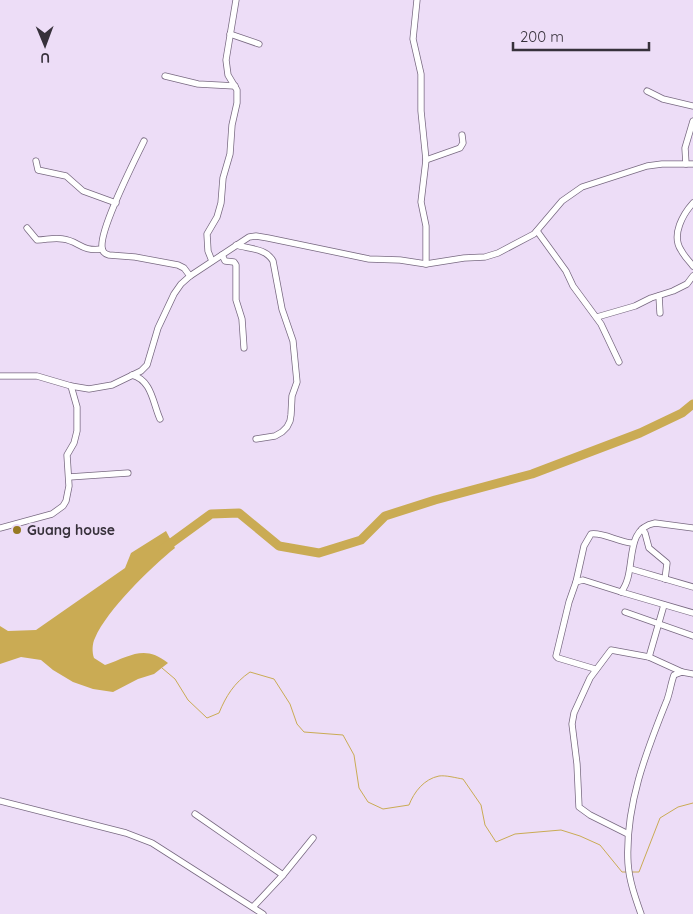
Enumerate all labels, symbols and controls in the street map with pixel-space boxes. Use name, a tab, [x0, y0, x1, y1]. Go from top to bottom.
north arrow	[20, 20, 70, 70]
scale bar	[513, 20, 649, 52]
text: 200 m	[520, 27, 564, 46]
text: U	[40, 49, 50, 67]
place label: Guang house	[27, 521, 115, 539]
marker: Guang house	[11, 524, 23, 536]

